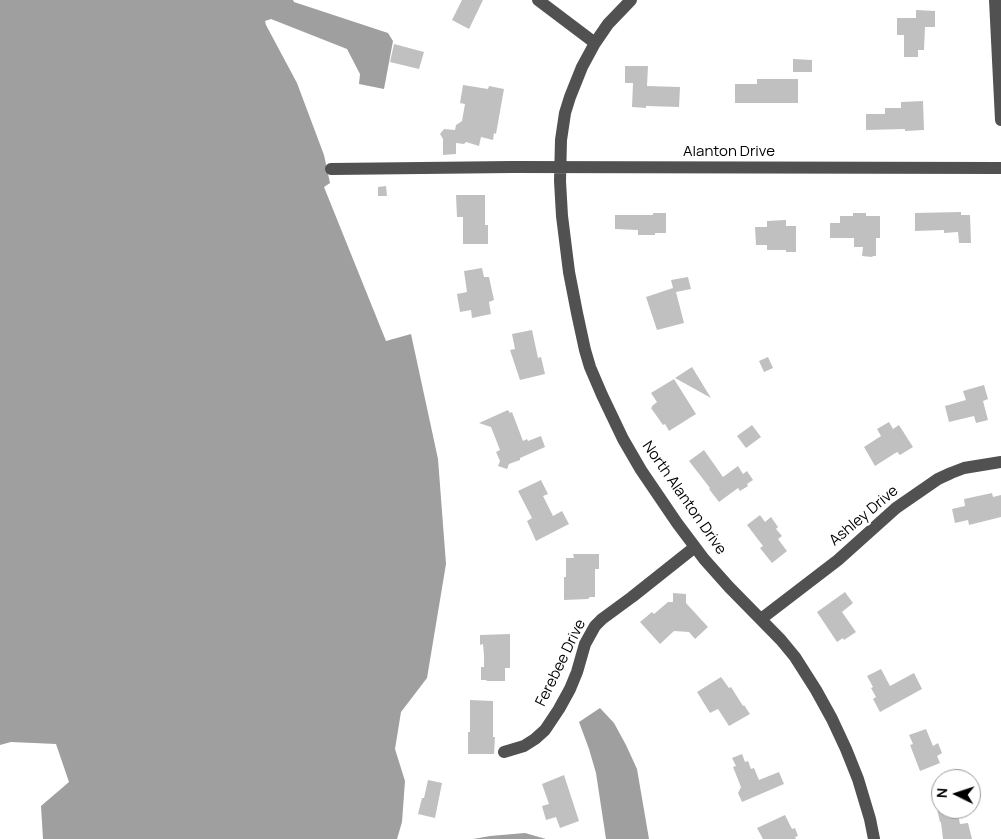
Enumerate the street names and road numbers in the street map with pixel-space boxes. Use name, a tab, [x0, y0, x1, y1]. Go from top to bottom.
street label: Alanton Drive	[683, 143, 775, 161]
street label: North Alanton Drive	[638, 438, 730, 558]
street label: Ashley Drive	[826, 482, 902, 550]
street label: Ferebee Drive	[532, 617, 590, 709]

